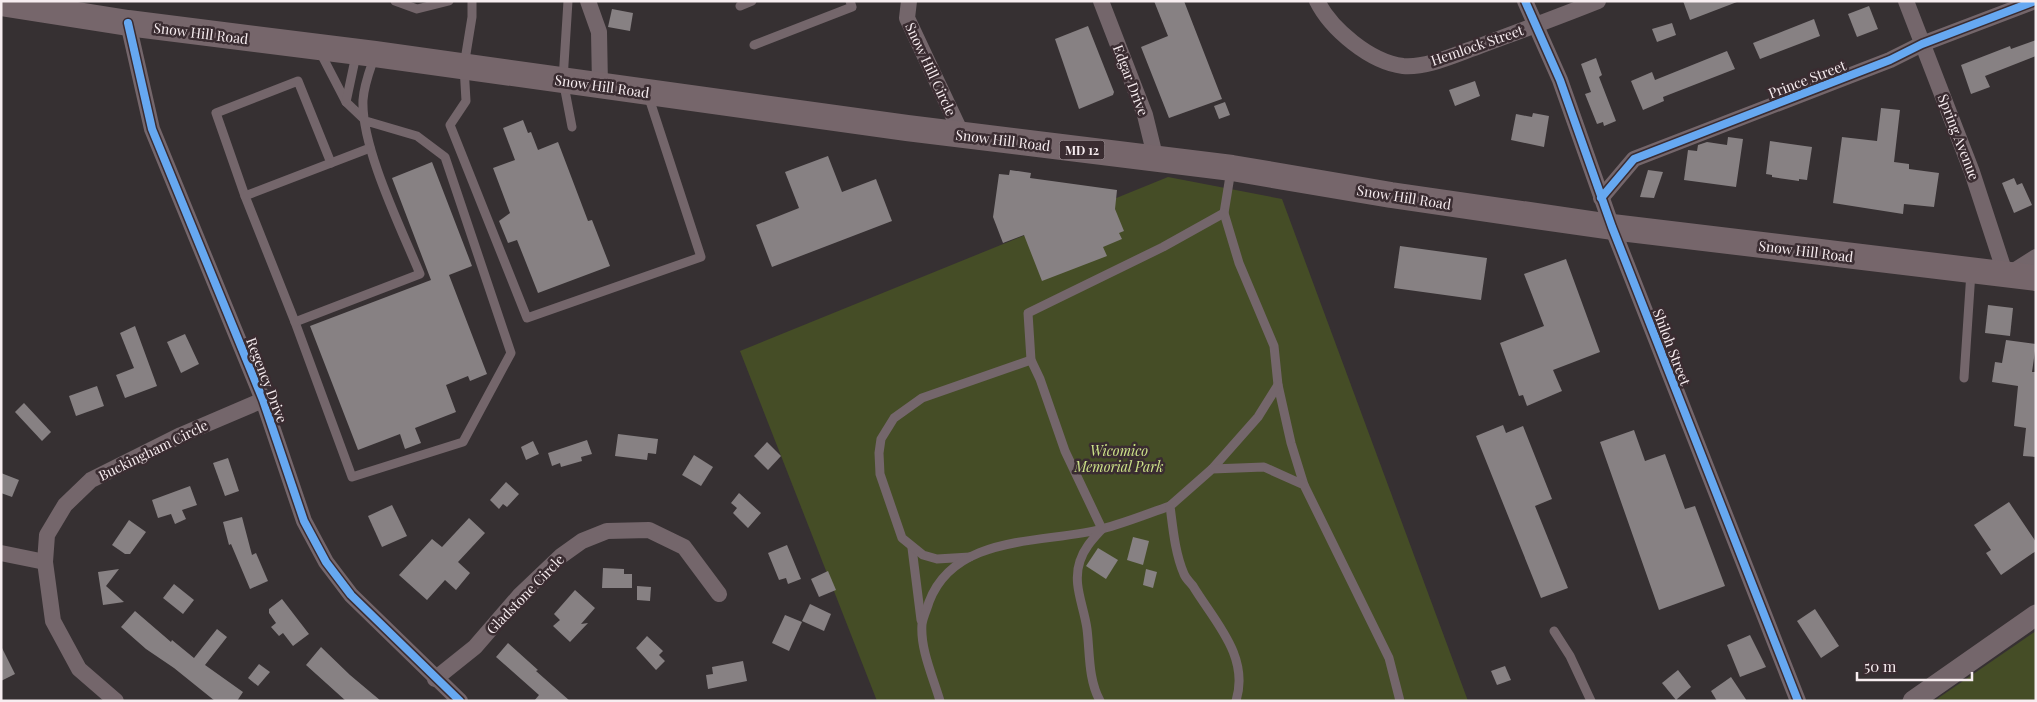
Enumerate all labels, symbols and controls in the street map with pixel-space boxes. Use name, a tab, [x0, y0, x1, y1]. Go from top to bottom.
street label: Snow Hill Road	[152, 18, 250, 48]
street label: Snow Hill Circle	[901, 19, 961, 119]
street label: Hemlock Street	[1428, 20, 1527, 70]
street label: Edgar Drive	[1109, 42, 1153, 118]
street label: Prince Street	[1765, 55, 1850, 103]
street label: Snow Hill Road	[553, 70, 651, 102]
street label: Spring Avenue	[1934, 91, 1984, 183]
street label: Snow Hill Road	[954, 125, 1052, 155]
road number: MD 12	[1060, 140, 1104, 160]
street label: Snow Hill Road	[1355, 180, 1453, 214]
street label: Snow Hill Road	[1757, 236, 1855, 266]
street label: Shiloh Street	[1649, 306, 1696, 389]
street label: Regency Drive	[242, 335, 292, 425]
street label: Buckingham Circle	[95, 415, 211, 485]
park label: Wicomico Memorial Park	[1074, 441, 1163, 476]
street label: Gladstone Circle	[482, 550, 568, 638]
scale bar	[1857, 650, 1972, 682]
text: 50 m	[1864, 656, 1897, 676]

